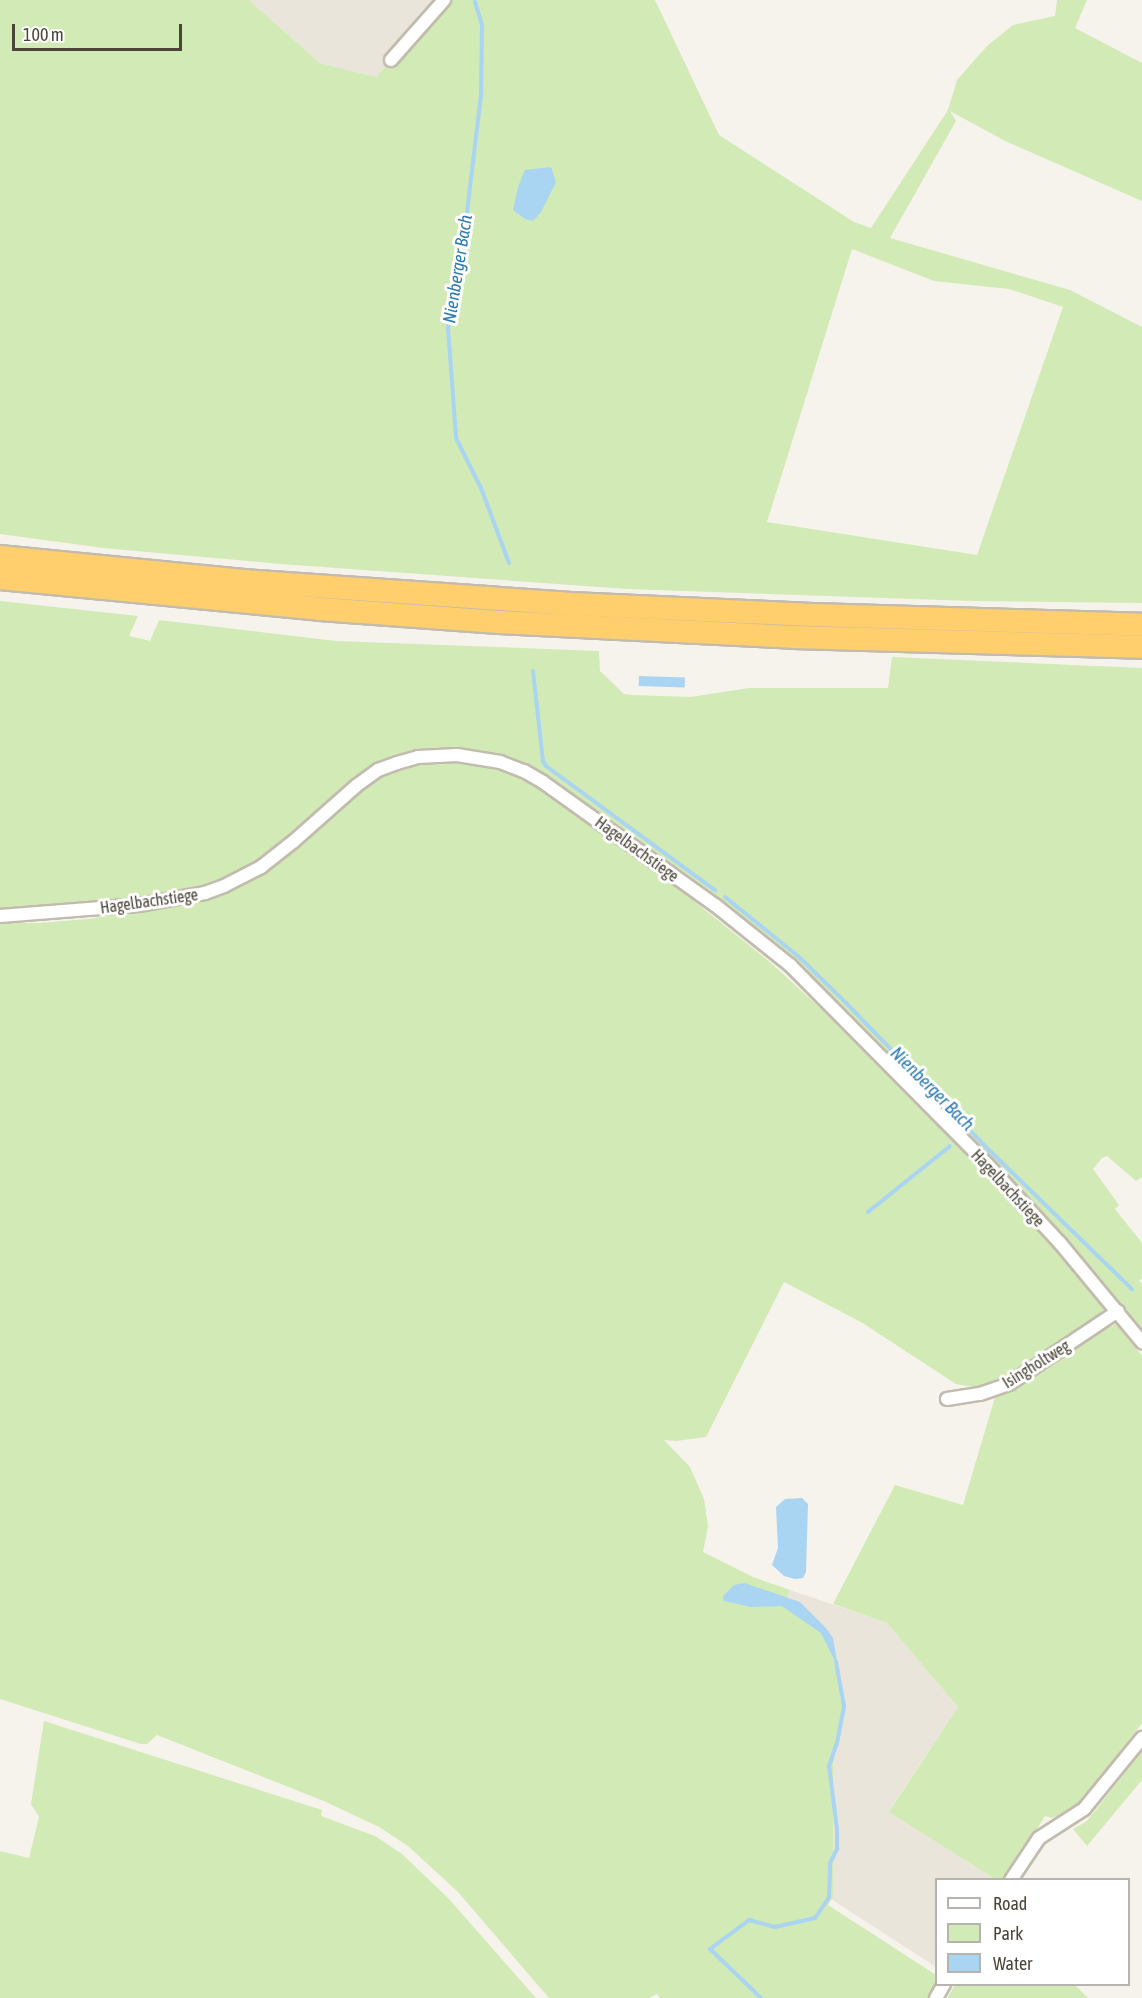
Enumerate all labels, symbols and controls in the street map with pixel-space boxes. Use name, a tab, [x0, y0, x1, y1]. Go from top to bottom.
scale bar	[15, 12, 184, 50]
text: 100 m	[23, 24, 64, 45]
water label: Nienberger Bach	[439, 213, 477, 325]
street label: Hagelbachstiege	[592, 812, 682, 886]
street label: Hagelbachstiege	[99, 885, 199, 917]
water label: Nienberger Bach	[886, 1043, 978, 1135]
street label: Hagelbachstiege	[967, 1145, 1049, 1231]
street label: Isingholtweg	[999, 1336, 1073, 1392]
legend	[935, 1878, 1130, 1986]
text: Road	[993, 1893, 1027, 1914]
text: Park	[993, 1923, 1023, 1944]
text: Water	[993, 1953, 1032, 1974]

